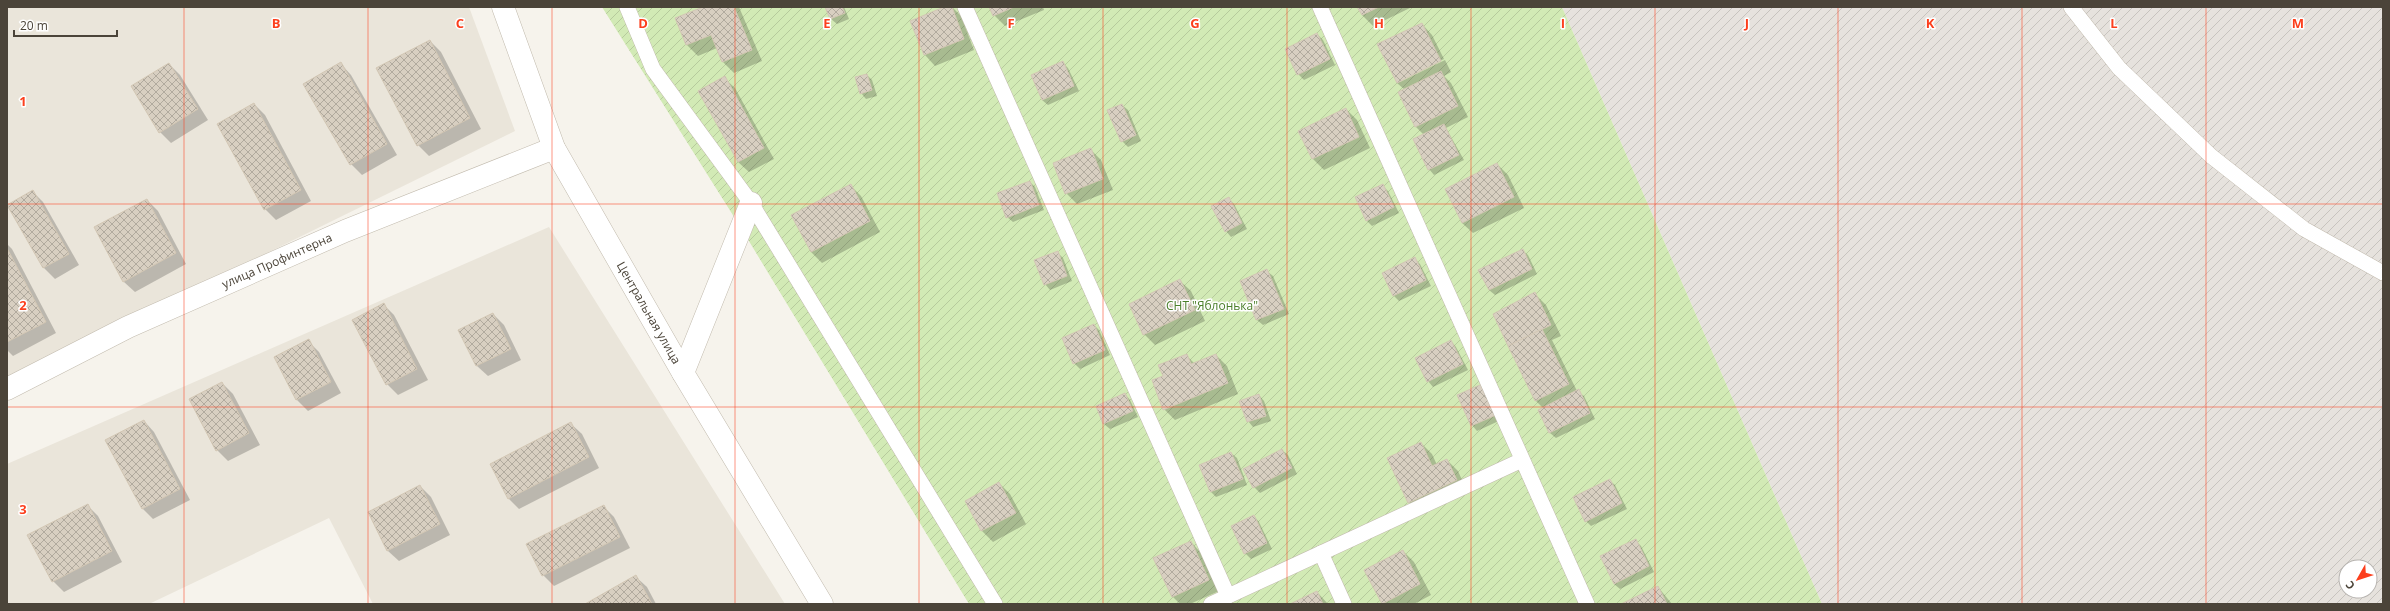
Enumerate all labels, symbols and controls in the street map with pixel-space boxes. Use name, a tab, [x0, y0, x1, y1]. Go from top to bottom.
scale bar	[14, 12, 117, 38]
text: B	[272, 14, 281, 32]
text: C	[456, 14, 464, 32]
text: D	[638, 14, 648, 32]
text: E	[823, 14, 831, 32]
text: F	[1007, 14, 1015, 32]
text: G	[1190, 14, 1200, 32]
text: H	[1374, 14, 1384, 32]
text: I	[1561, 14, 1565, 32]
text: J	[1744, 14, 1749, 32]
text: K	[1926, 14, 1935, 32]
text: L	[2110, 14, 2118, 32]
text: M	[2292, 14, 2304, 32]
text: 20 m	[20, 17, 48, 34]
text: 1	[19, 92, 27, 110]
street label: улица Профинтерна	[219, 229, 335, 292]
street label: Центральная улица	[613, 258, 685, 367]
text: 2	[19, 296, 27, 314]
park label: СНТ "Яблонька"	[1166, 297, 1258, 314]
text: 3	[19, 500, 27, 518]
north arrow	[2338, 559, 2378, 599]
text: С	[2342, 578, 2358, 593]

